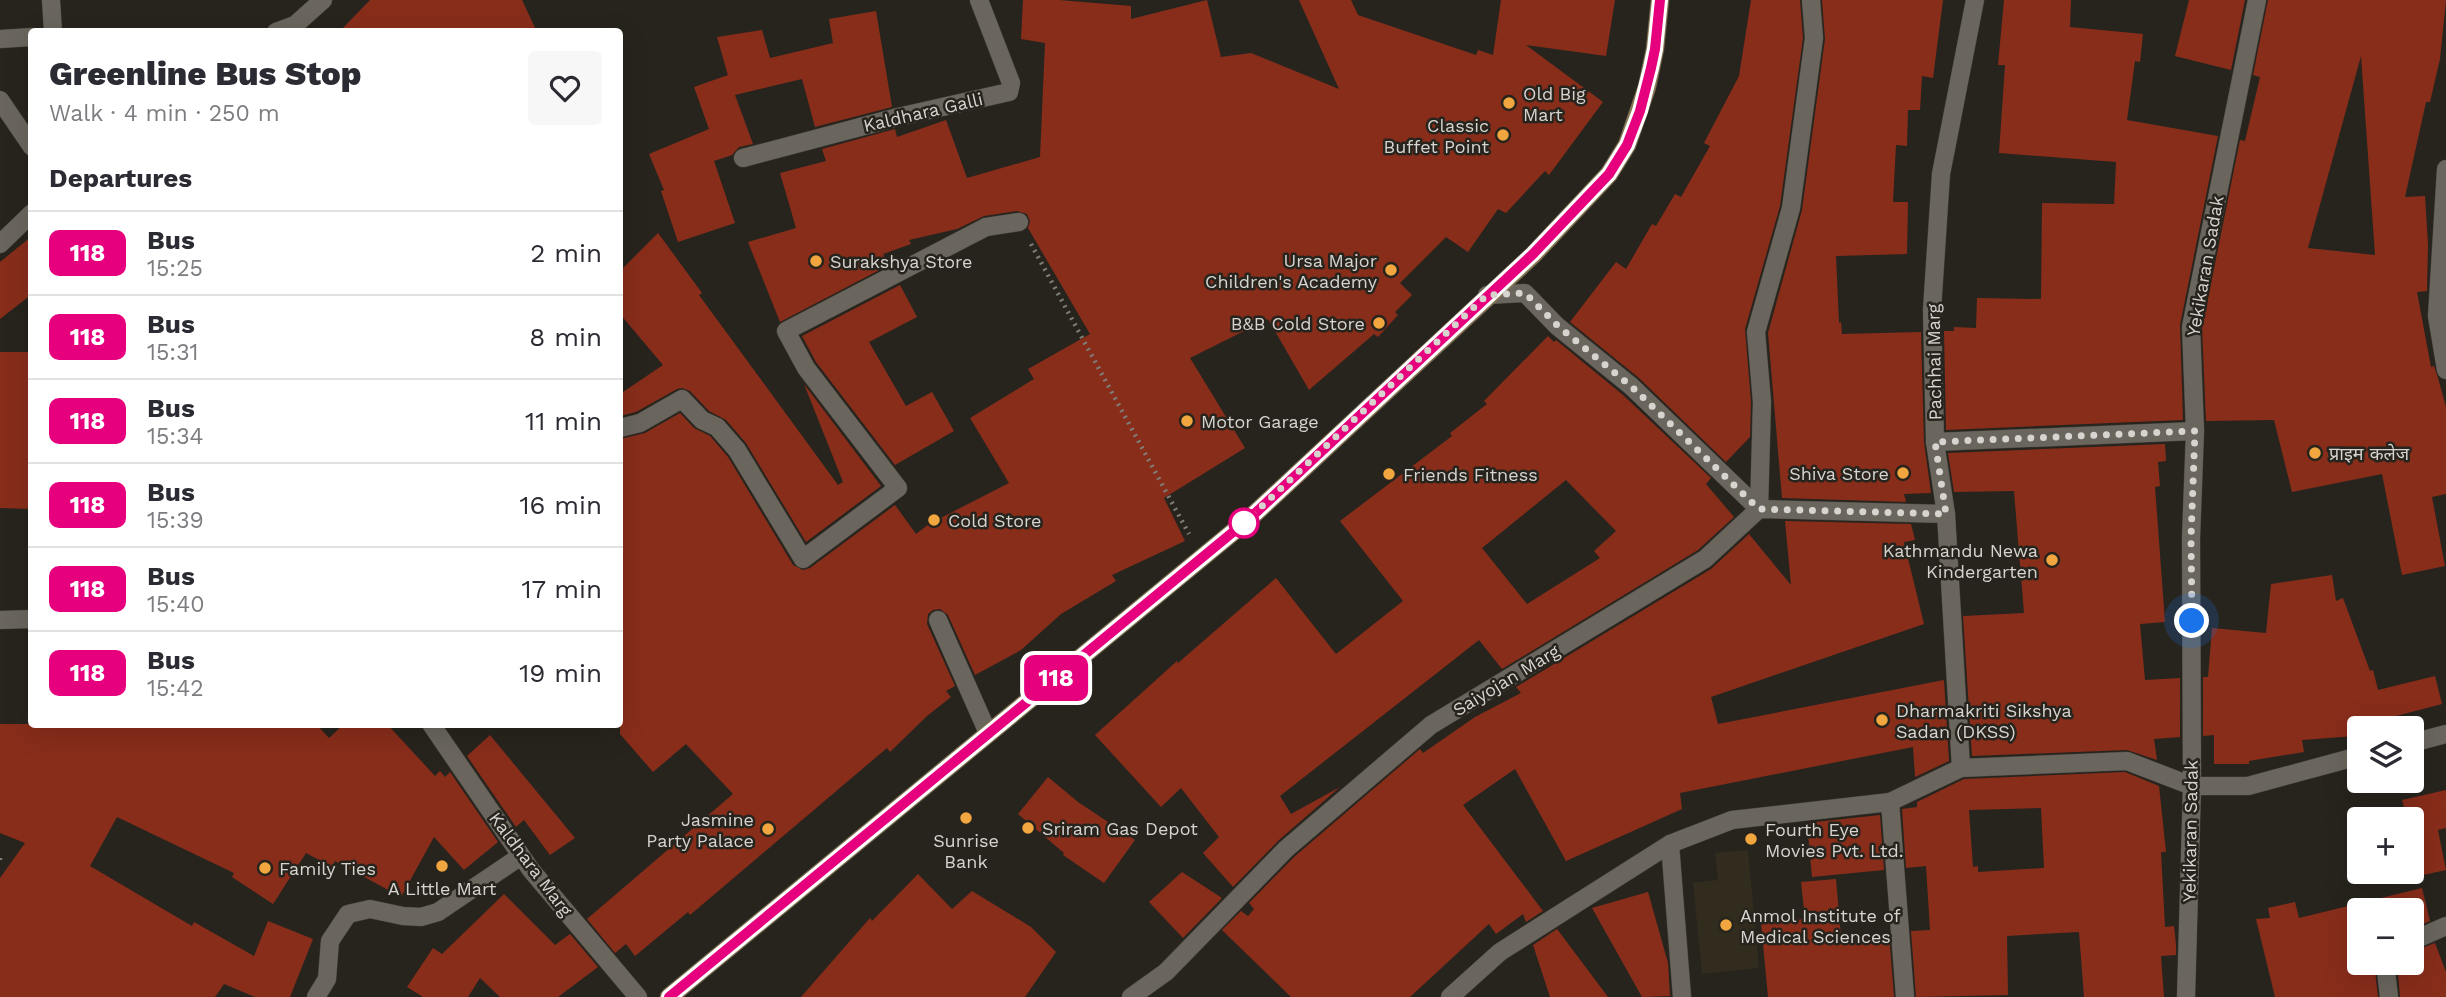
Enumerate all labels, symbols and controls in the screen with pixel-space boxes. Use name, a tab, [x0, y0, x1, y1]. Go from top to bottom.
button: heart	[528, 51, 602, 125]
text: Greenline Bus Stop	[49, 54, 361, 93]
place label: Old Big Mart	[1523, 83, 1586, 125]
street label: Kaldhara Galli	[861, 88, 985, 136]
marker: Old Big Mart	[1501, 95, 1517, 111]
text: Walk · 4 min · 250 m	[49, 100, 280, 127]
place label: Classic Buffet Point	[1383, 115, 1489, 157]
marker: Classic Buffet Point	[1495, 127, 1511, 143]
text: Departures	[49, 163, 192, 193]
street label: Yekikaran Sadak	[2182, 194, 2228, 338]
text: Bus	[147, 225, 195, 255]
text: 2 min	[530, 238, 602, 268]
text: 118	[70, 239, 105, 267]
place label: Ursa Major Children's Academy	[1205, 250, 1378, 292]
place label: Surakshya Store	[830, 251, 973, 272]
marker: Surakshya Store	[808, 253, 824, 269]
text: 15:25	[147, 255, 203, 282]
marker: Ursa Major Children's Academy	[1383, 262, 1399, 278]
street label: Pachhai Marg	[1922, 303, 1946, 420]
text: Bus	[147, 309, 195, 339]
place label: B&B Cold Store	[1231, 313, 1365, 334]
marker: B&B Cold Store	[1371, 315, 1387, 331]
text: 8 min	[529, 322, 602, 352]
text: 118	[70, 323, 105, 351]
text: 15:31	[147, 339, 199, 366]
text: Bus	[147, 393, 195, 423]
text: 11 min	[525, 406, 602, 436]
text: 118	[70, 407, 105, 435]
place label: Motor Garage	[1201, 411, 1319, 432]
marker: Motor Garage	[1179, 413, 1195, 429]
text: 15:34	[147, 423, 204, 450]
place label: प्राइम कलेज	[2329, 443, 2410, 464]
marker: प्राइम कलेज	[2307, 445, 2323, 461]
place label: Shiva Store	[1789, 463, 1889, 484]
place label: Friends Fitness	[1403, 464, 1538, 485]
marker: Shiva Store	[1895, 465, 1911, 481]
marker: Friends Fitness	[1381, 466, 1397, 482]
text: Bus	[147, 477, 195, 507]
text: 16 min	[519, 490, 602, 520]
text: 118	[70, 491, 105, 519]
text: 15:39	[147, 507, 204, 534]
unlabelled marker	[1229, 508, 1259, 538]
place label: Cold Store	[948, 510, 1041, 531]
marker: Cold Store	[926, 512, 942, 528]
place label: Kathmandu Newa Kindergarten	[1883, 540, 2038, 582]
marker: Kathmandu Newa Kindergarten	[2044, 552, 2060, 568]
text: Bus	[147, 561, 195, 591]
text: 17 min	[521, 574, 602, 604]
text: 118	[70, 575, 105, 603]
text: 15:40	[147, 591, 205, 618]
your location	[2174, 603, 2209, 638]
street label: Saiyojan Marg	[1449, 640, 1563, 720]
text: Bus	[147, 645, 195, 675]
line badge: 118	[1016, 655, 1096, 701]
text: 19 min	[519, 658, 602, 688]
text: 118	[70, 659, 105, 687]
text: 118	[1038, 664, 1074, 692]
text: 15:42	[147, 675, 204, 702]
place label: Dharmakriti Sikshya Sadan (DKSS)	[1896, 700, 2072, 742]
marker: Dharmakriti Sikshya Sadan (DKSS)	[1874, 712, 1890, 728]
map controls	[2347, 716, 2424, 975]
button: layers	[2347, 716, 2424, 793]
street label: Yekikaran Sadak	[2178, 760, 2202, 902]
button: +	[2347, 807, 2424, 884]
street label: Kaldhara Marg	[485, 808, 577, 920]
place label: Jasmine Party Palace	[646, 809, 754, 851]
marker: Sunrise Bank	[958, 810, 974, 826]
place label: Sriram Gas Depot	[1042, 818, 1198, 839]
place label: Fourth Eye Movies Pvt. Ltd.	[1765, 819, 1904, 861]
marker: Sriram Gas Depot	[1020, 820, 1036, 836]
marker: Jasmine Party Palace	[760, 821, 776, 837]
place label: Sunrise Bank	[933, 830, 999, 872]
marker: Fourth Eye Movies Pvt. Ltd.	[1743, 831, 1759, 847]
place label: Family Ties	[279, 858, 376, 879]
marker: A Little Mart	[434, 858, 450, 874]
marker: Family Ties	[257, 860, 273, 876]
place label: A Little Mart	[388, 878, 497, 899]
button: −	[2347, 898, 2424, 975]
place label: Anmol Institute of Medical Sciences	[1740, 905, 1901, 947]
marker: Anmol Institute of Medical Sciences	[1718, 917, 1734, 933]

